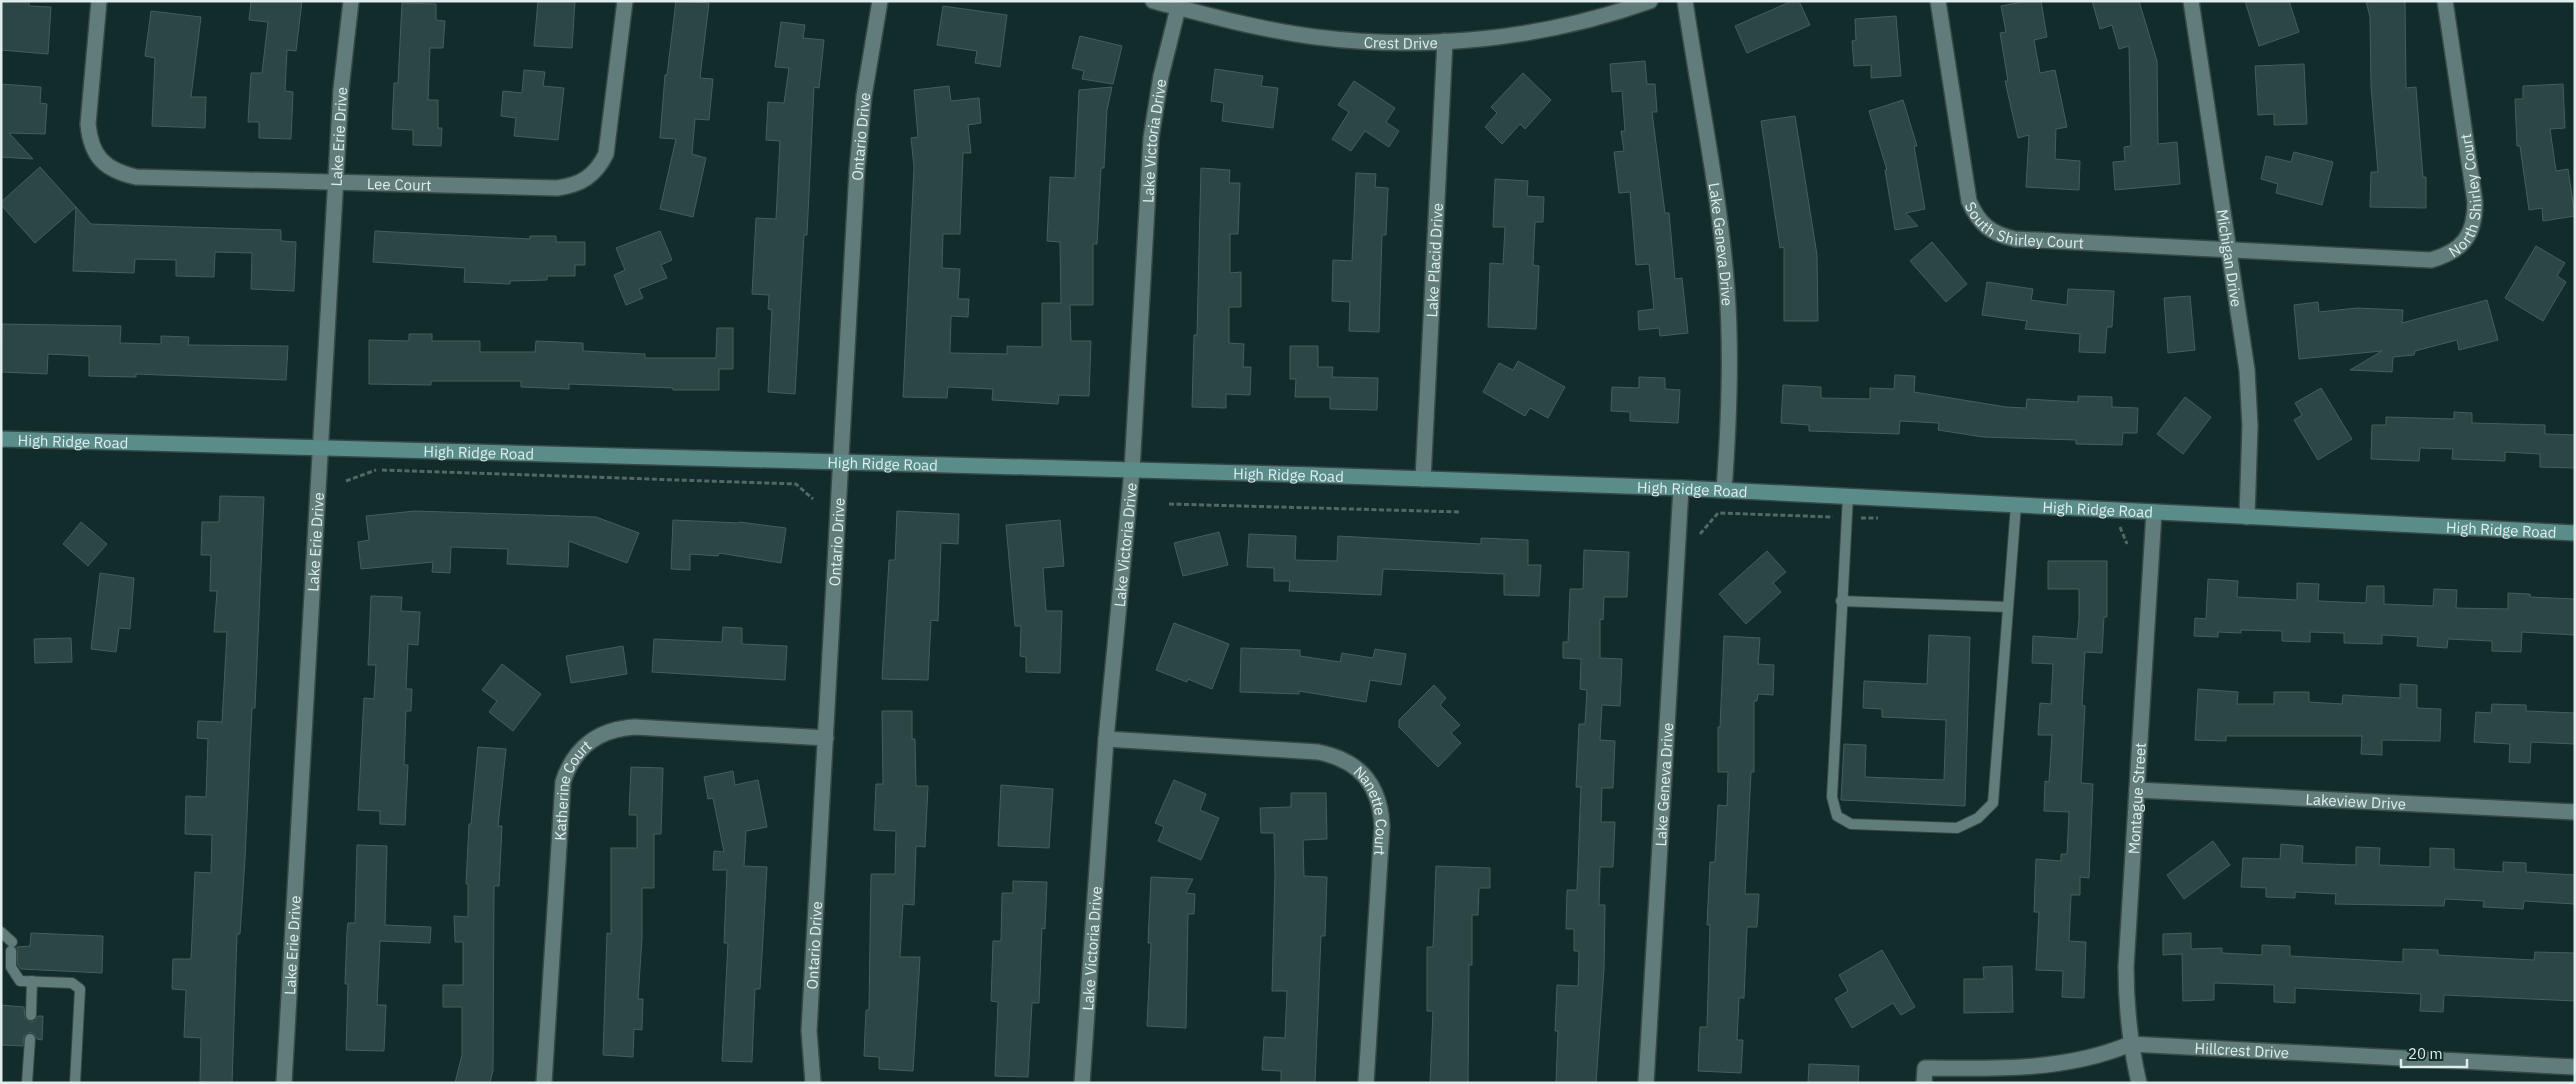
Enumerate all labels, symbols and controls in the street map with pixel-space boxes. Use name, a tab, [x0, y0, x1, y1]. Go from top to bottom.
street label: Crest Drive	[1363, 32, 1438, 52]
street label: Lake Victoria Drive	[1138, 77, 1170, 203]
street label: Lake Erie Drive	[326, 86, 351, 187]
street label: Ontario Drive	[847, 92, 874, 181]
street label: North Shirley Court	[2445, 133, 2485, 261]
street label: Lee Court	[367, 174, 432, 194]
street label: Lake Geneva Drive	[1705, 181, 1738, 306]
street label: South Shirley Court	[1961, 198, 2084, 252]
street label: Lake Placid Drive	[1422, 203, 1446, 318]
street label: Michigan Drive	[2213, 208, 2247, 308]
street label: High Ridge Road	[17, 430, 129, 452]
street label: High Ridge Road	[423, 441, 534, 463]
street label: High Ridge Road	[827, 452, 938, 474]
street label: High Ridge Road	[1233, 463, 1344, 486]
street label: High Ridge Road	[1637, 477, 1748, 501]
street label: Lake Victoria Drive	[1109, 482, 1140, 608]
street label: Lake Erie Drive	[303, 492, 327, 592]
street label: Ontario Drive	[824, 497, 848, 587]
street label: High Ridge Road	[2042, 497, 2153, 521]
street label: High Ridge Road	[2446, 517, 2557, 542]
street label: Lake Geneva Drive	[1650, 722, 1677, 847]
street label: Katherine Court	[550, 736, 595, 841]
street label: Montague Street	[2123, 742, 2149, 855]
street label: Nanette Court	[1350, 761, 1392, 856]
street label: Lakeview Drive	[2305, 789, 2406, 813]
street label: Lake Victoria Drive	[1078, 885, 1105, 1011]
street label: Lake Erie Drive	[280, 895, 304, 996]
street label: Ontario Drive	[802, 901, 826, 990]
scale bar	[2401, 1036, 2467, 1068]
street label: Hillcrest Drive	[2194, 1038, 2290, 1062]
text: 20 m	[2408, 1044, 2443, 1063]

